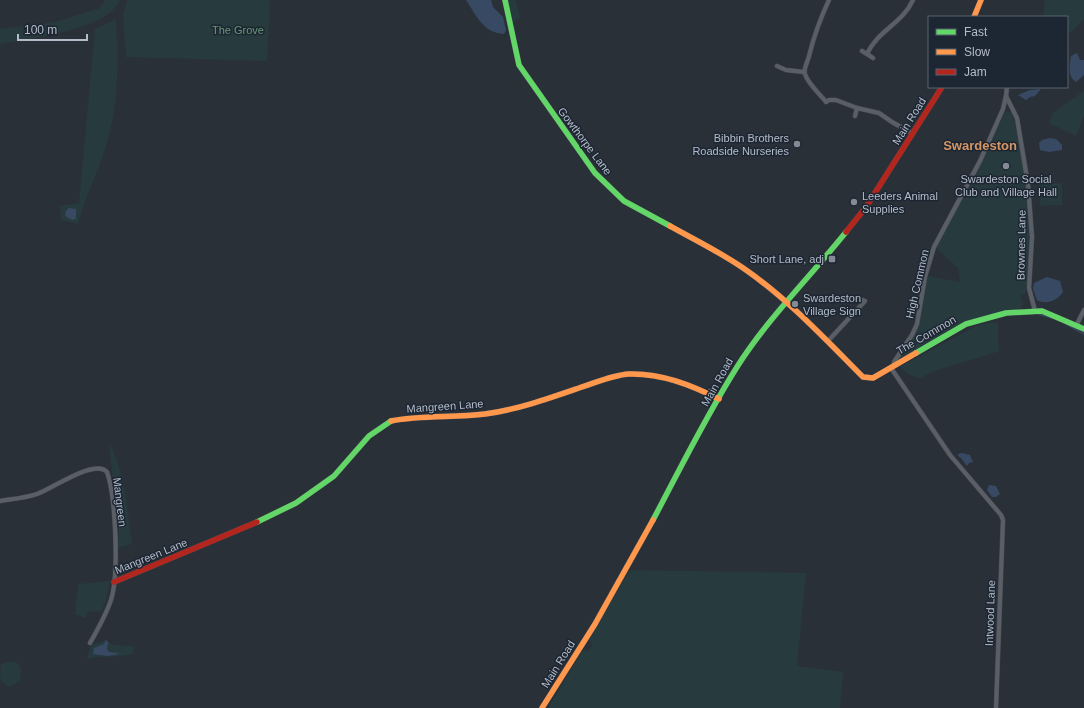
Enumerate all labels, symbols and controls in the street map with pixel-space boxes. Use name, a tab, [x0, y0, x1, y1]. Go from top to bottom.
scale bar	[18, 16, 87, 42]
legend	[928, 16, 1068, 88]
text: 100 m	[24, 23, 57, 37]
park label: The Grove	[212, 24, 264, 36]
text: Fast	[964, 25, 988, 39]
text: Slow	[964, 45, 990, 59]
text: Jam	[964, 65, 987, 79]
street label: Main Road	[890, 95, 928, 147]
street label: Gowthorpe Lane	[556, 105, 614, 177]
place label: Bibbin Brothers Roadside Nurseries	[692, 132, 789, 157]
district label: Swardeston	[943, 138, 1017, 153]
marker: Bibbin Brothers Roadside Nurseries	[792, 139, 802, 149]
marker: Swardeston Social Club and Village Hall	[1001, 161, 1011, 171]
place label: Swardeston Social Club and Village Hall	[955, 173, 1057, 198]
place label: Leeders Animal Supplies	[862, 190, 938, 215]
marker: Leeders Animal Supplies	[849, 197, 859, 207]
street label: Brownes Lane	[1014, 210, 1028, 280]
street label: High Common	[903, 248, 931, 320]
place label: Short Lane, adj	[749, 253, 824, 265]
marker: Short Lane, adj	[827, 254, 837, 264]
place label: Swardeston Village Sign	[803, 292, 861, 317]
marker: Swardeston Village Sign	[790, 299, 800, 309]
street label: The Common	[894, 313, 958, 357]
street label: Main Road	[699, 356, 735, 408]
street label: Mangreen Lane	[406, 397, 484, 415]
street label: Mangreen	[111, 477, 129, 527]
street label: Mangreen Lane	[113, 536, 189, 576]
street label: Intwood Lane	[983, 580, 997, 646]
street label: Main Road	[539, 638, 577, 690]

